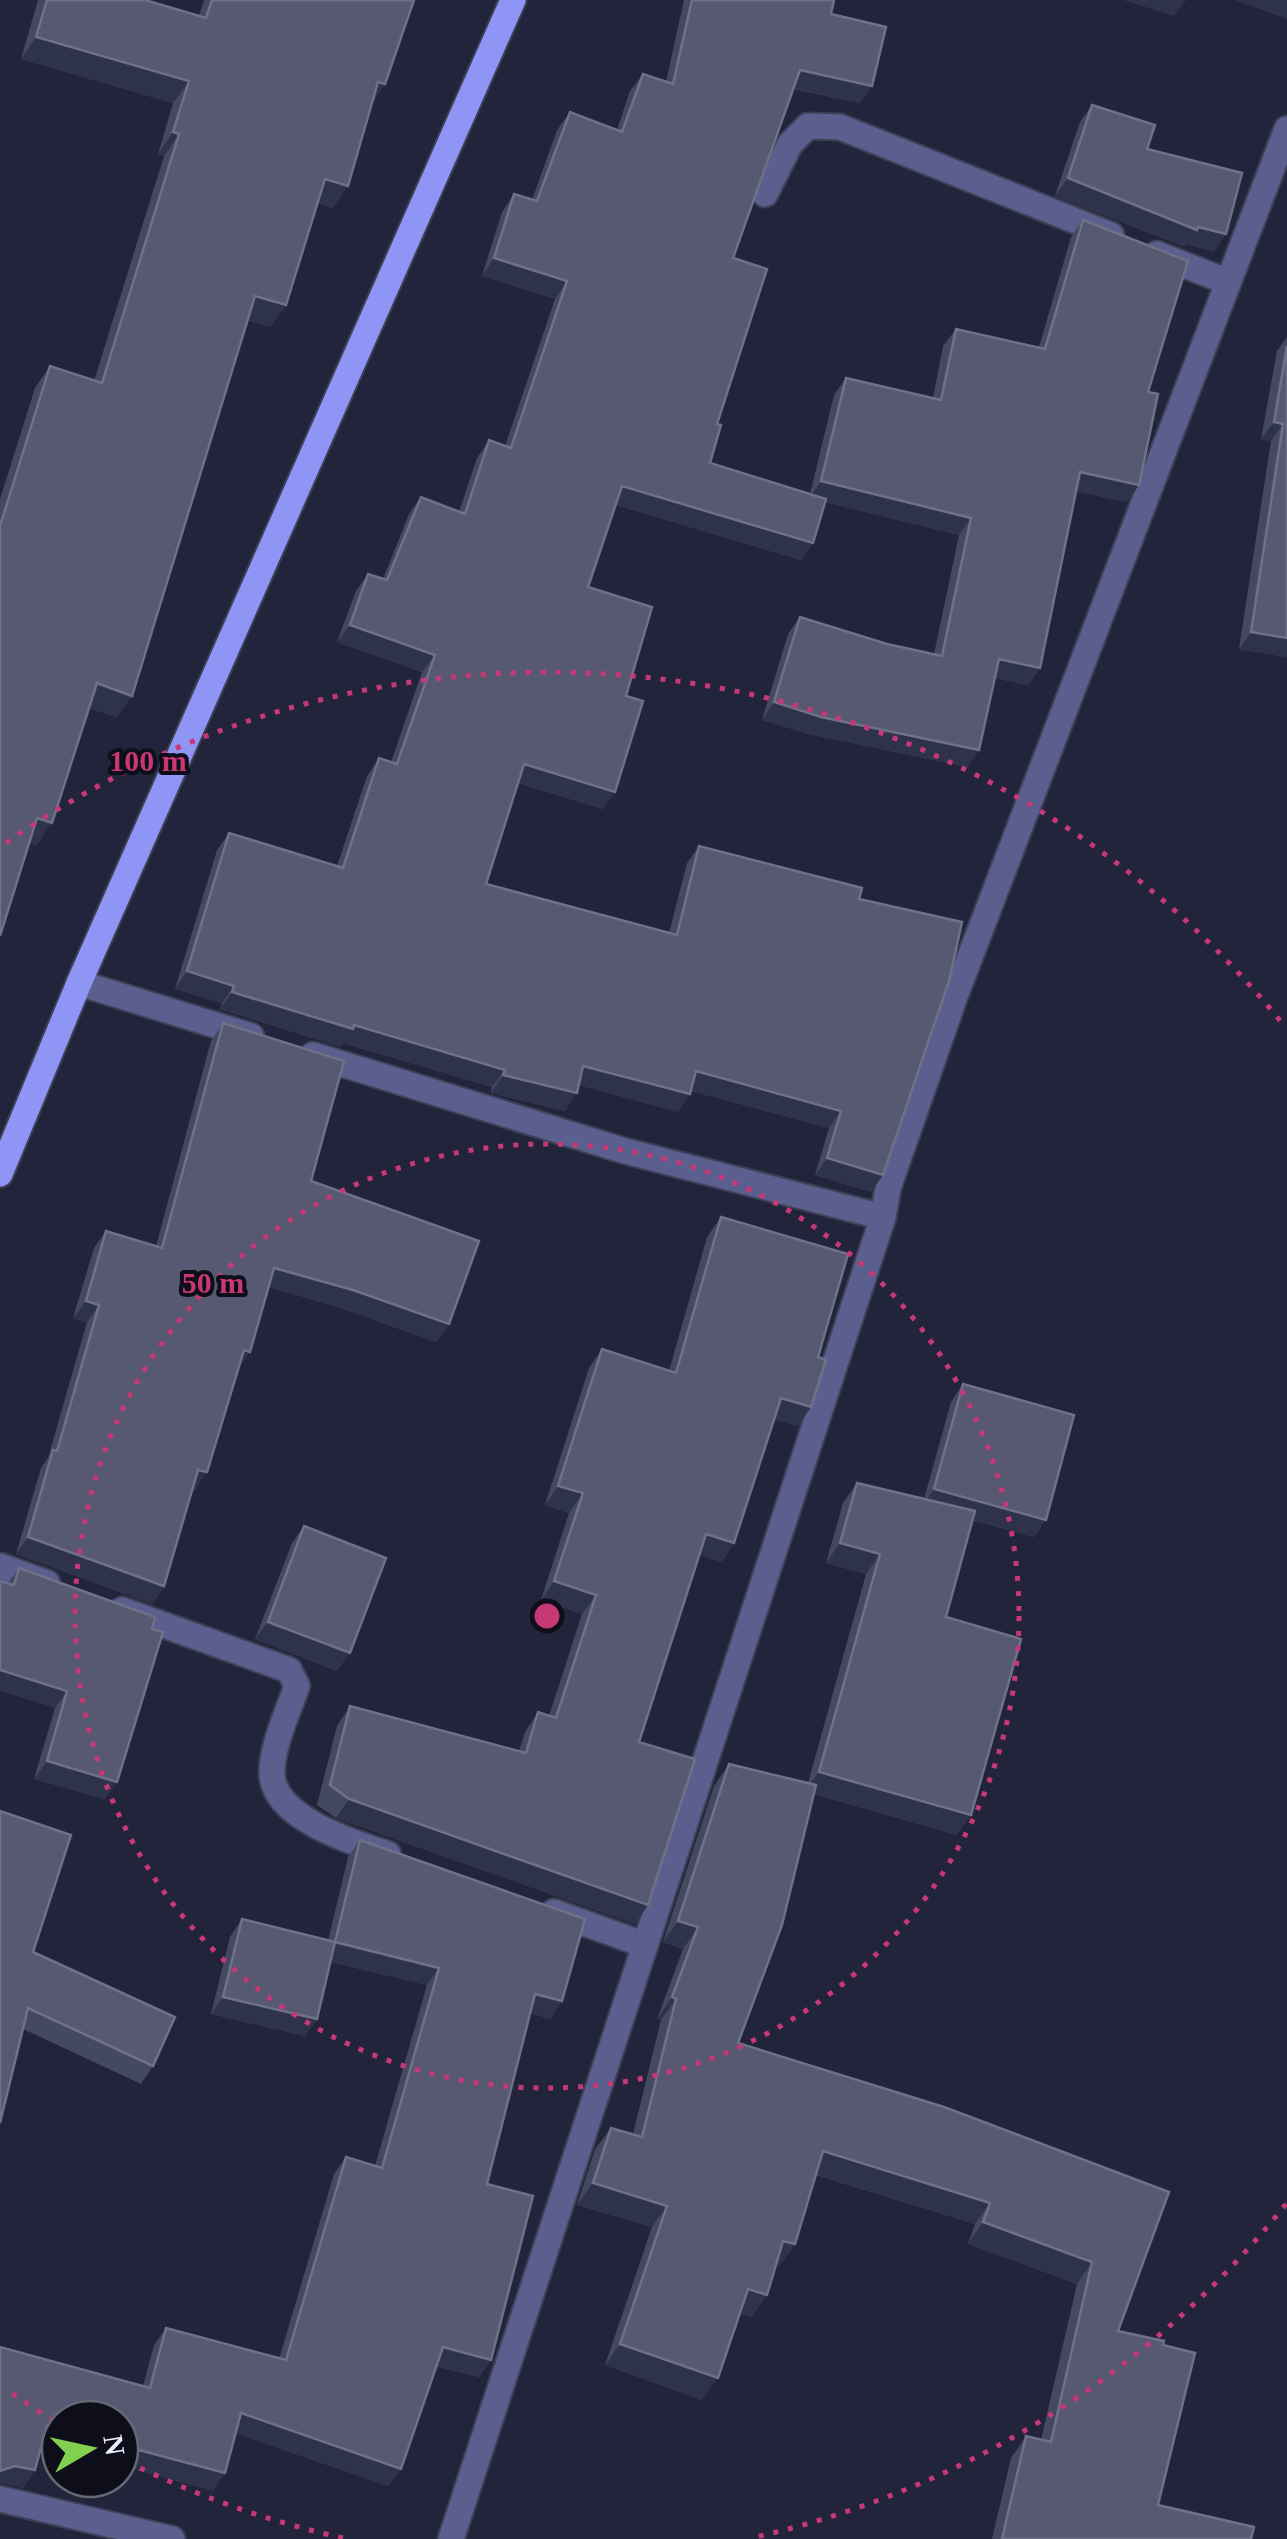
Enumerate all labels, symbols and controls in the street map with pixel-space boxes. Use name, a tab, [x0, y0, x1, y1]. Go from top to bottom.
text: 100 m	[109, 744, 187, 777]
text: 50 m	[182, 1266, 244, 1299]
centre of rings	[529, 1598, 565, 1634]
north arrow	[40, 2399, 140, 2499]
text: N	[97, 2433, 131, 2458]

